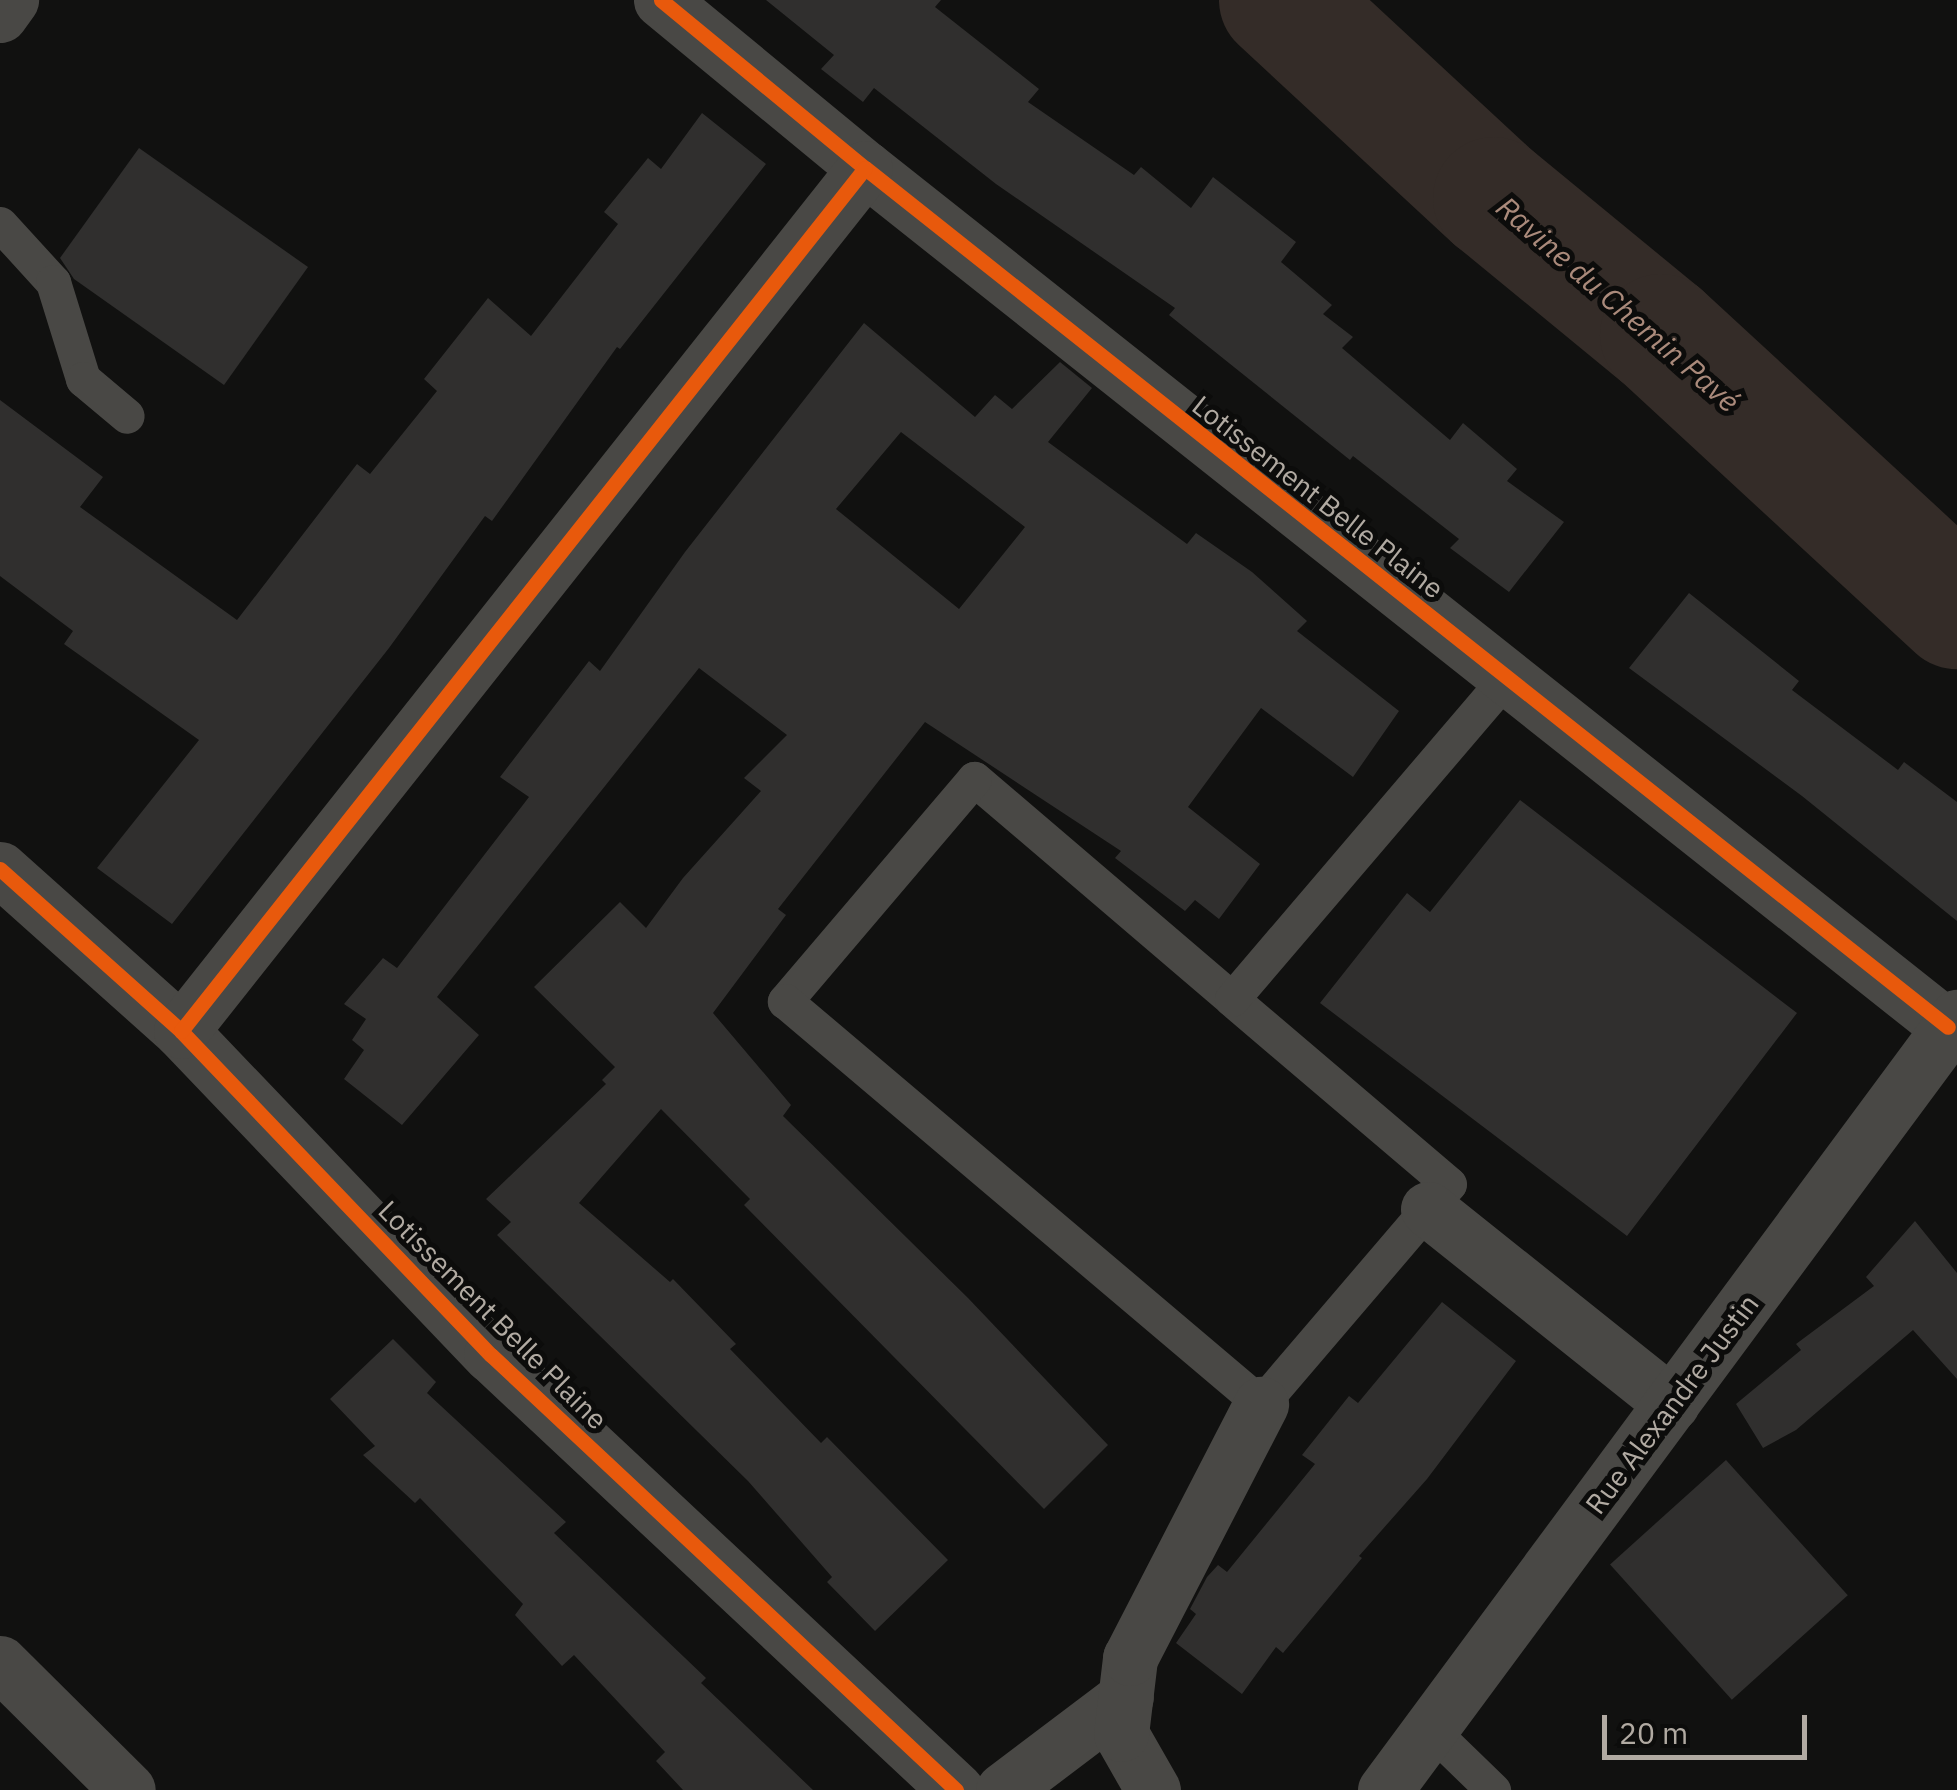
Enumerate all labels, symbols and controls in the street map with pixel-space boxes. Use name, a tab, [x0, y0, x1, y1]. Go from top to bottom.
water label: Ravine du Chemin Pavé	[1489, 189, 1747, 419]
street label: Lotissement Belle Plaine	[1186, 389, 1450, 605]
street label: Lotissement Belle Plaine	[372, 1194, 614, 1436]
street label: Rue Alexandre Justin	[1578, 1288, 1766, 1520]
scale bar	[1607, 1695, 1812, 1757]
text: 20 m	[1619, 1713, 1688, 1752]

